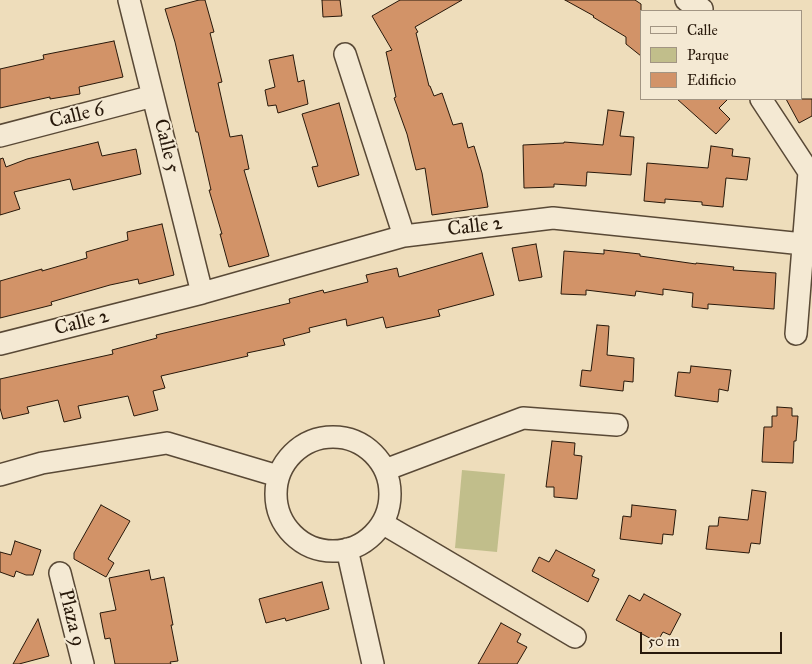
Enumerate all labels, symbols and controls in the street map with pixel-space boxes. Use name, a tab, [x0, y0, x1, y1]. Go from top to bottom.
legend	[640, 10, 802, 100]
text: Calle	[687, 21, 718, 39]
text: Parque	[687, 46, 729, 64]
text: Edificio	[687, 71, 736, 89]
street label: Calle 6	[47, 98, 107, 134]
street label: Calle 5	[148, 117, 184, 175]
street label: Calle 2	[446, 212, 504, 242]
street label: Calle 2	[52, 305, 112, 341]
street label: Plaza 9	[52, 587, 90, 649]
scale bar	[642, 622, 784, 654]
text: 50 m	[648, 632, 680, 650]

